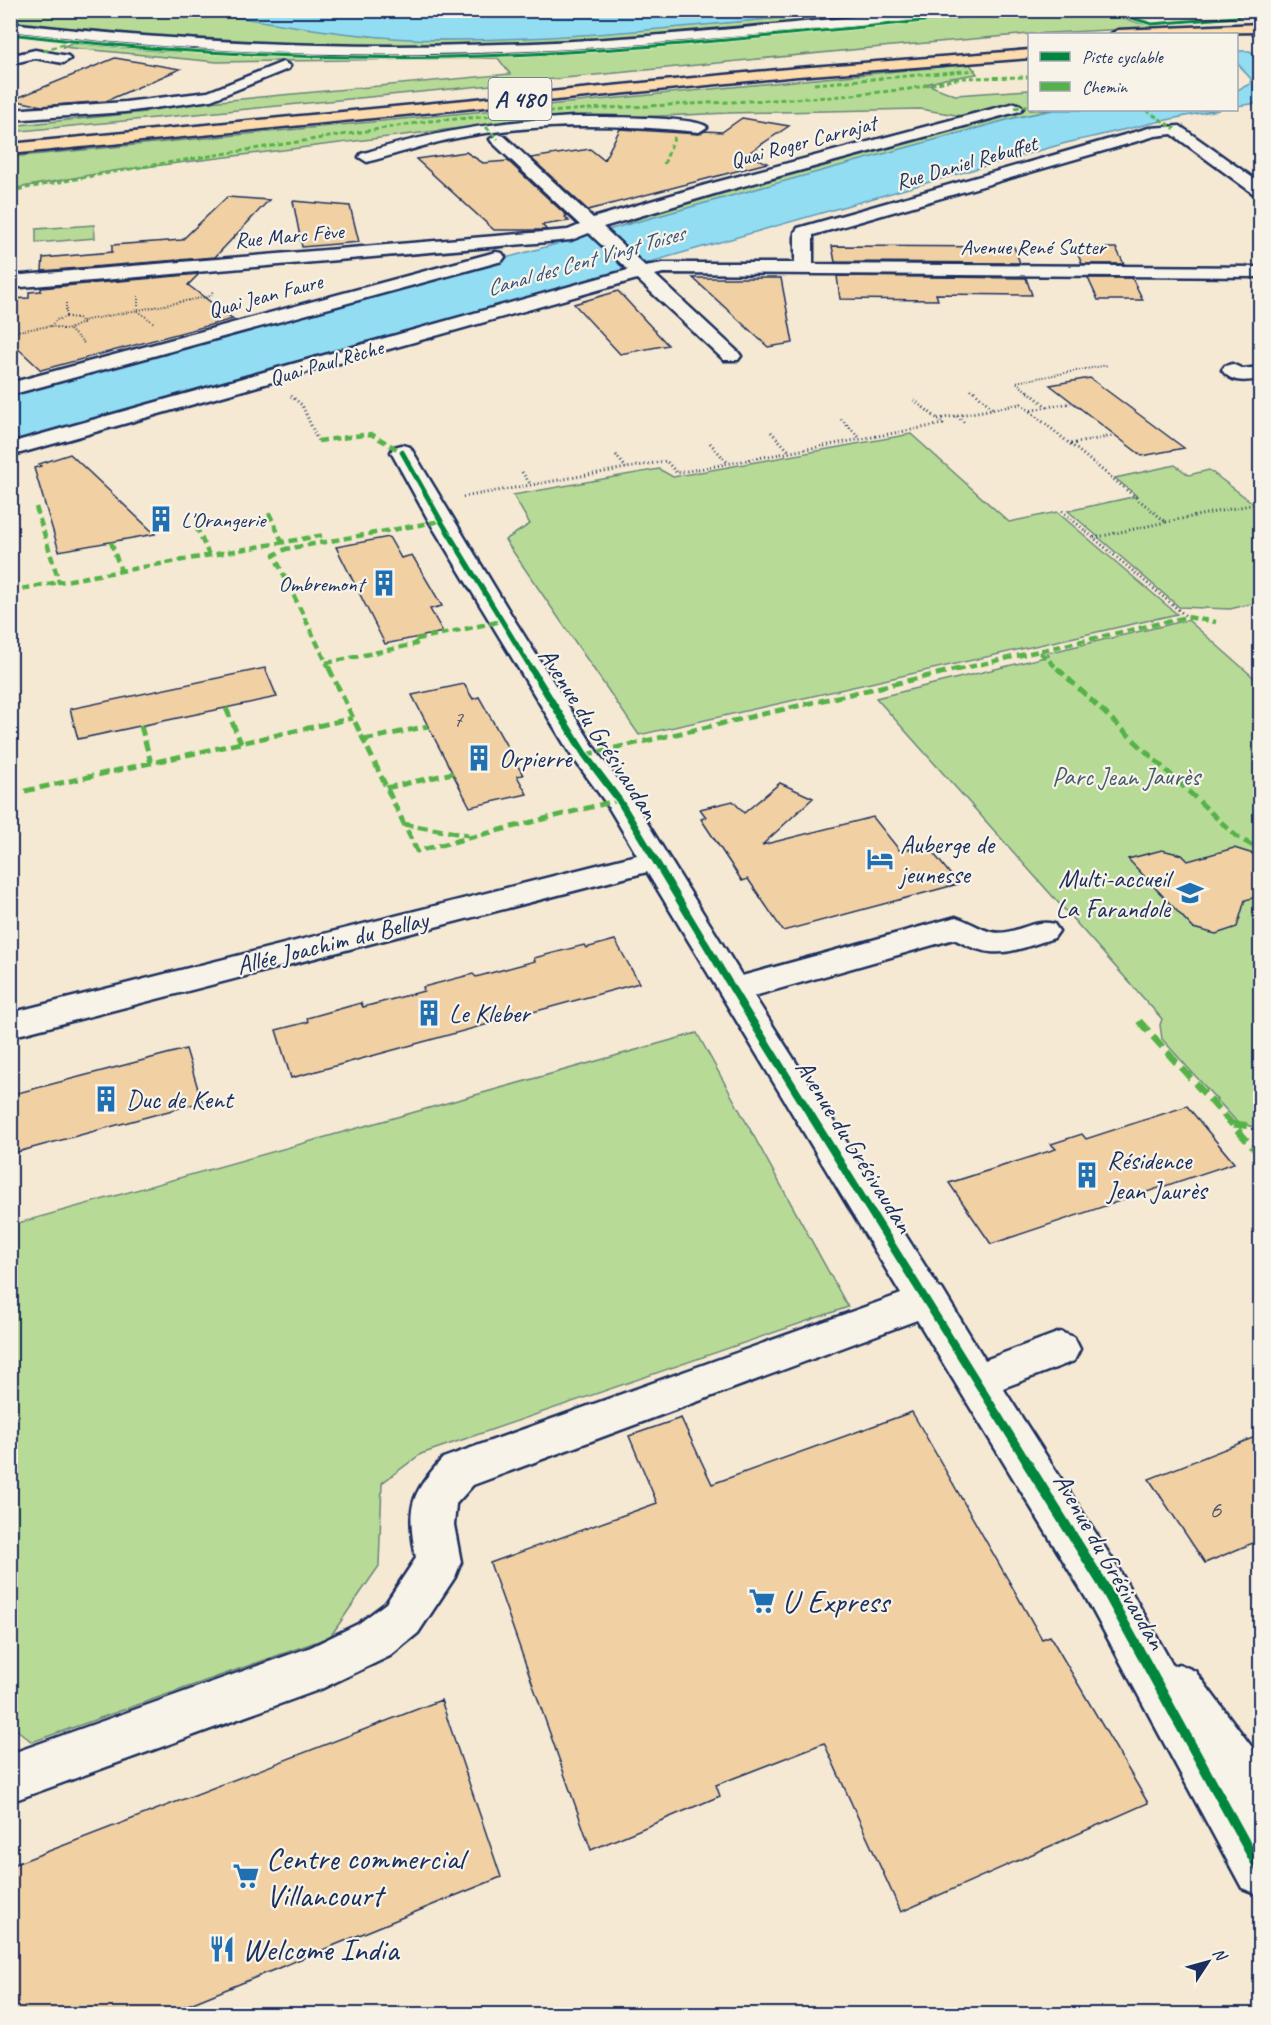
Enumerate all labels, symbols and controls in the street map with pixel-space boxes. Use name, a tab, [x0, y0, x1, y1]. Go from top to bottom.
legend	[1028, 33, 1238, 111]
text: Piste cyclable	[1082, 46, 1164, 68]
text: Chemin	[1082, 76, 1128, 98]
road number: A 480	[488, 78, 552, 120]
street label: Quai Roger Carrajat	[727, 108, 882, 175]
street label: Rue Daniel Rebuffet	[892, 129, 1043, 196]
street label: Rue Marc Fève	[233, 217, 347, 255]
water label: Canal des Cent Vingt Toises	[483, 218, 691, 303]
street label: Avenue René Sutter	[960, 233, 1108, 261]
street label: Quai Jean Faure	[205, 267, 327, 325]
street label: Quai Paul Rèche	[266, 333, 388, 393]
building icon: L'Orangerie	[146, 504, 176, 534]
place label: L'Orangerie	[181, 506, 267, 534]
building icon: Ombremont	[369, 568, 399, 598]
place label: Ombremont	[278, 570, 367, 598]
street label: Avenue du Grésivaudan	[531, 641, 667, 826]
house number: 7	[453, 705, 464, 733]
place label: Orpierre	[499, 742, 573, 775]
building icon: Orpierre	[464, 743, 494, 773]
park label: Parc Jean Jaurès	[1052, 760, 1202, 793]
place label: Auberge de jeunesse	[897, 828, 996, 891]
hotel icon: Auberge de jeunesse	[865, 844, 895, 874]
place label: Multi-accueil La Farandole	[1056, 862, 1175, 925]
school or university icon: Multi-accueil La Farandole	[1175, 878, 1205, 908]
street label: Allée Joachim du Bellay	[233, 902, 433, 982]
place label: Le Kleber	[449, 997, 532, 1030]
building icon: Le Kleber	[414, 998, 444, 1028]
street label: Avenue du Grésivaudan	[788, 1053, 922, 1240]
place label: Duc de Kent	[126, 1083, 235, 1116]
building icon: Duc de Kent	[91, 1084, 121, 1114]
place label: Résidence Jean Jaurès	[1105, 1144, 1209, 1207]
building icon: Résidence Jean Jaurès	[1072, 1160, 1102, 1190]
street label: Avenue du Grésivaudan	[1046, 1467, 1174, 1656]
house number: 6	[1209, 1492, 1222, 1526]
place label: U Express	[782, 1581, 891, 1622]
supermarket icon: U Express	[747, 1586, 777, 1616]
place label: Centre commercial Villancourt	[266, 1838, 470, 1916]
supermarket icon: Centre commercial Villancourt	[231, 1861, 261, 1891]
place label: Welcome India	[242, 1929, 401, 1970]
north arrow	[1178, 1932, 1238, 1992]
restaurant icon: Welcome India	[207, 1934, 237, 1964]
text: N	[1208, 1944, 1232, 1966]

